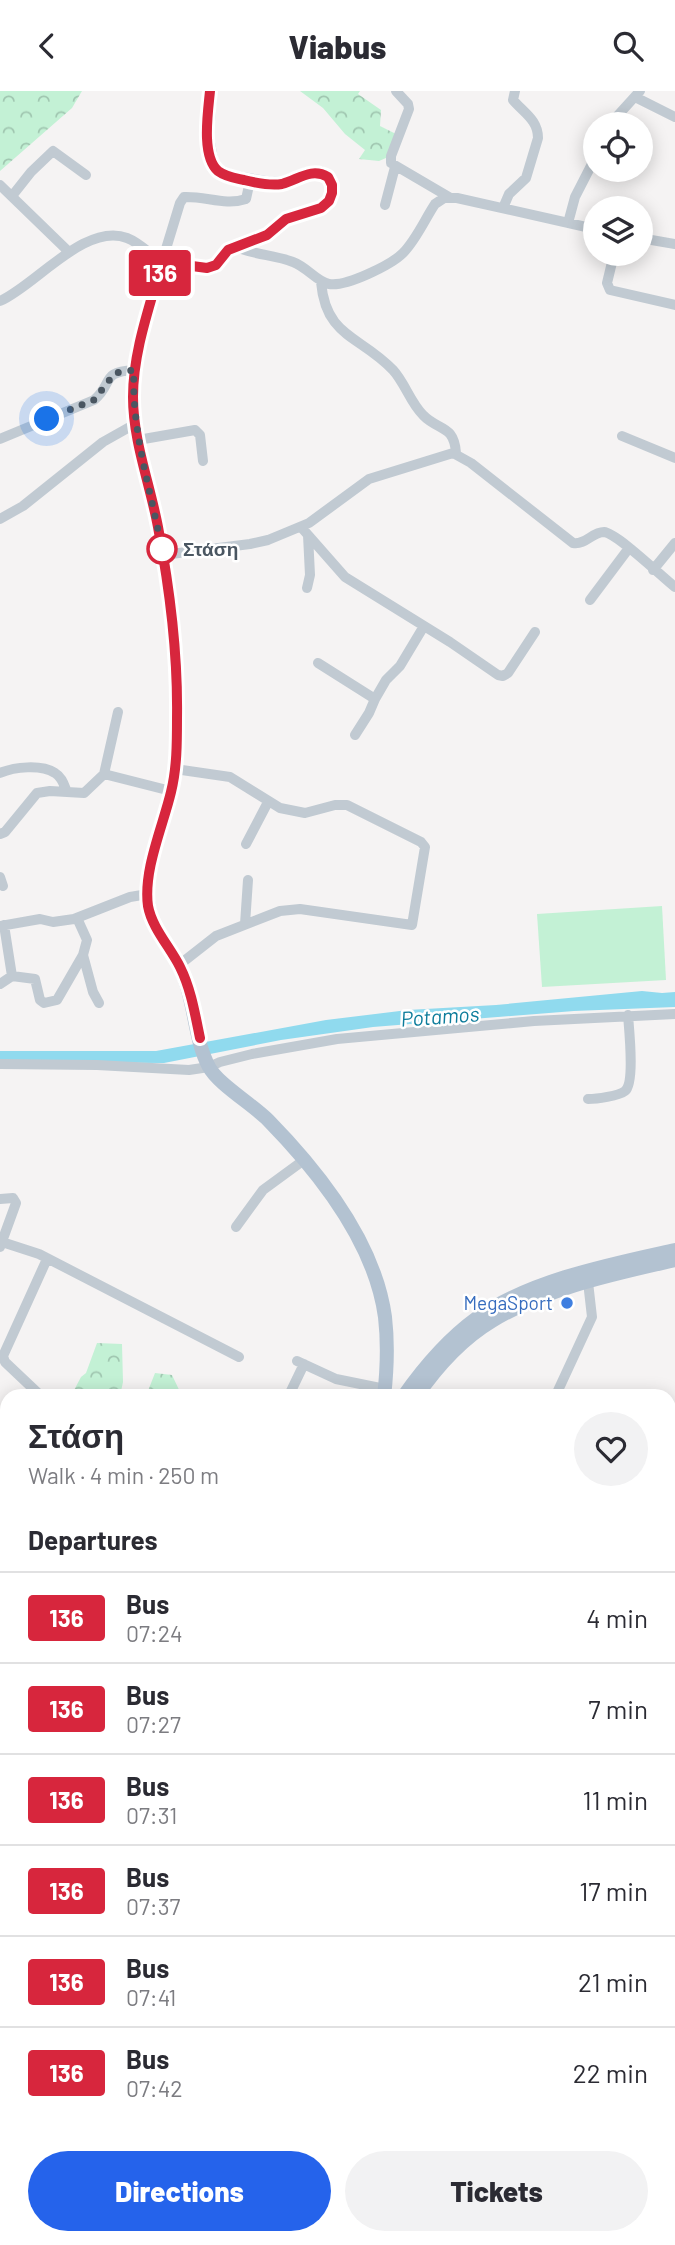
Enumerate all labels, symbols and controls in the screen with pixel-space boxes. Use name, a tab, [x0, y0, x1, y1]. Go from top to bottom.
icon: back	[28, 27, 66, 65]
text: Viabus	[289, 27, 386, 65]
icon: search	[609, 27, 647, 65]
map controls	[583, 112, 653, 266]
button: locate	[583, 112, 653, 182]
button: layers	[583, 196, 653, 266]
line badge: 136	[120, 250, 200, 296]
text: 136	[143, 258, 177, 287]
your location	[29, 401, 64, 436]
marker: Στάση	[147, 534, 177, 564]
place label: Στάση	[183, 537, 238, 560]
water label: Potamos	[400, 1000, 480, 1031]
place label: MegaSport	[464, 1291, 553, 1314]
marker: MegaSport	[559, 1295, 575, 1311]
button: heart	[574, 1412, 648, 1486]
text: Στάση	[28, 1415, 124, 1455]
text: Walk · 4 min · 250 m	[28, 1461, 219, 1489]
text: Departures	[28, 1524, 158, 1555]
text: Bus	[126, 1588, 169, 1619]
text: 4 min	[586, 1602, 648, 1633]
text: 136	[49, 1603, 84, 1632]
text: 07:24	[126, 1619, 183, 1647]
text: Bus	[126, 1679, 169, 1710]
text: 7 min	[588, 1693, 648, 1724]
text: 136	[49, 1694, 84, 1723]
text: 07:27	[126, 1710, 181, 1738]
text: Bus	[126, 1770, 169, 1801]
text: 11 min	[582, 1784, 648, 1815]
text: 136	[49, 1785, 84, 1814]
text: 07:31	[126, 1801, 177, 1829]
text: Bus	[126, 1861, 169, 1892]
text: 17 min	[579, 1875, 648, 1906]
text: 136	[49, 1876, 84, 1905]
text: 07:37	[126, 1892, 180, 1920]
text: Bus	[126, 1952, 169, 1983]
text: 21 min	[578, 1966, 648, 1997]
text: 136	[49, 1967, 84, 1996]
text: 07:41	[126, 1983, 176, 2011]
text: Bus	[126, 2043, 169, 2074]
text: 22 min	[573, 2057, 648, 2088]
text: 136	[49, 2058, 84, 2087]
text: 07:42	[126, 2074, 183, 2102]
button: Directions	[28, 2151, 331, 2231]
button: Tickets	[345, 2151, 648, 2231]

